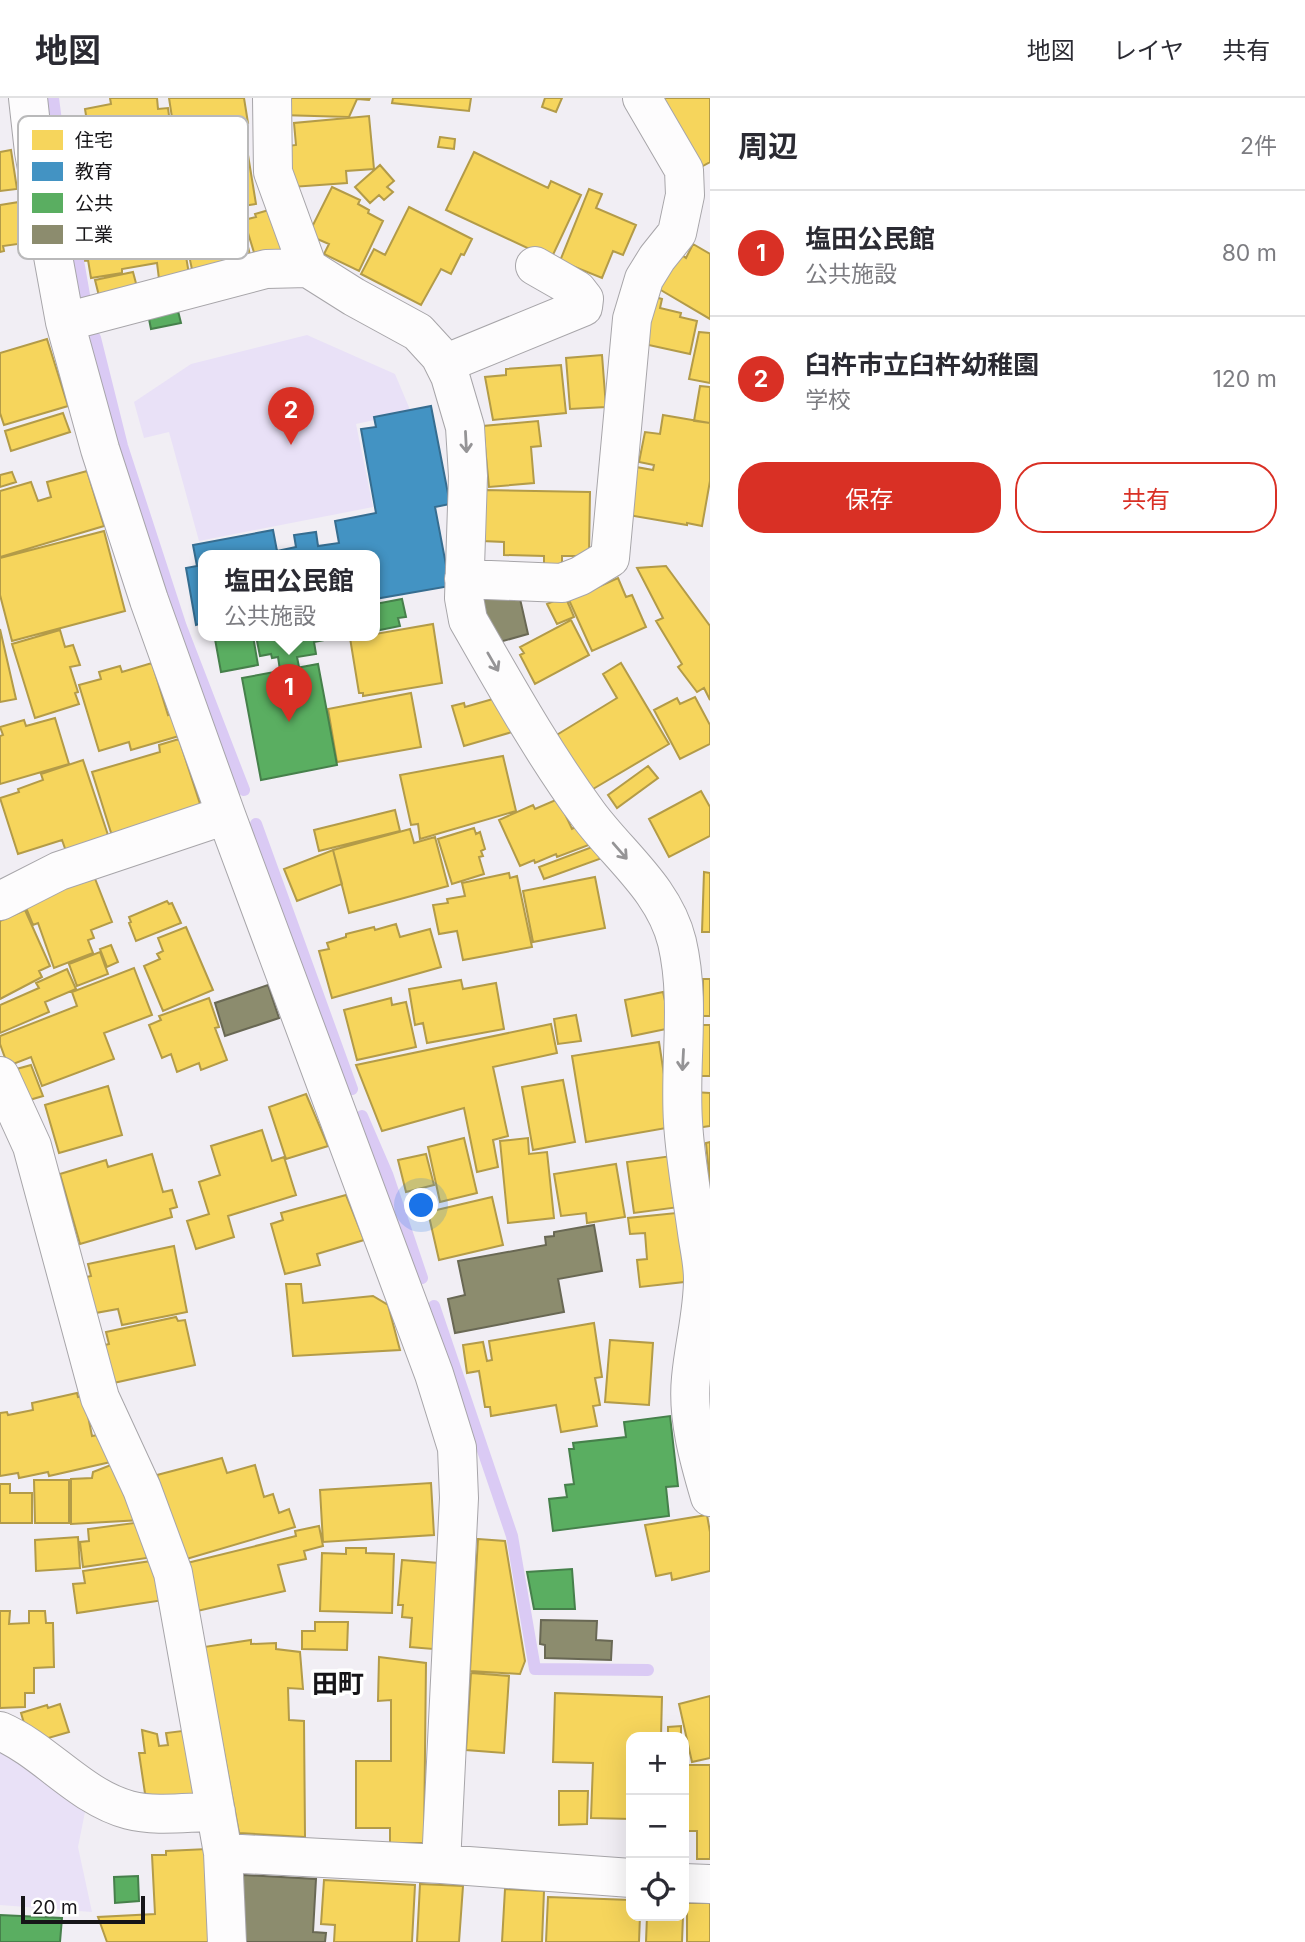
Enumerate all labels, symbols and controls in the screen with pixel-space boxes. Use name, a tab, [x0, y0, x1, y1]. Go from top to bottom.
text: 地図	[35, 30, 101, 70]
text: 地図	[1027, 36, 1075, 65]
text: レイヤ	[1113, 36, 1184, 65]
text: 共有	[1222, 36, 1270, 65]
legend	[18, 116, 248, 259]
text: 周辺	[738, 128, 798, 164]
text: 住宅	[75, 129, 113, 152]
text: 2件	[1240, 132, 1277, 160]
text: 教育	[75, 160, 113, 183]
text: 公共	[75, 192, 113, 215]
text: 工業	[75, 223, 113, 246]
text: 塩田公民館	[805, 223, 935, 254]
text: 1	[756, 239, 766, 267]
text: 80 m	[1222, 239, 1277, 267]
text: 公共施設	[805, 260, 897, 288]
text: 臼杵市立臼杵幼稚園	[805, 349, 1039, 380]
text: 2	[754, 365, 768, 393]
text: 120 m	[1212, 365, 1277, 393]
text: 学校	[805, 386, 851, 414]
pin: 2	[268, 387, 314, 445]
one-way arrow	[460, 430, 473, 453]
button: 保存	[738, 462, 1001, 533]
button: 共有	[1015, 462, 1277, 533]
popup	[198, 550, 380, 641]
text: 塩田公民館	[224, 565, 354, 596]
text: 公共施設	[224, 602, 316, 630]
one-way arrow	[486, 652, 500, 672]
pin: 1	[266, 664, 312, 722]
one-way arrow	[612, 841, 628, 859]
one-way arrow	[677, 1048, 690, 1071]
your location	[404, 1188, 438, 1222]
district label: 田町	[312, 1668, 364, 1699]
map controls	[626, 1732, 689, 1921]
button: +	[626, 1732, 689, 1795]
button: −	[626, 1795, 689, 1858]
button: locate	[626, 1858, 689, 1921]
scale bar	[21, 1893, 145, 1925]
text: 20 m	[32, 1896, 78, 1919]

